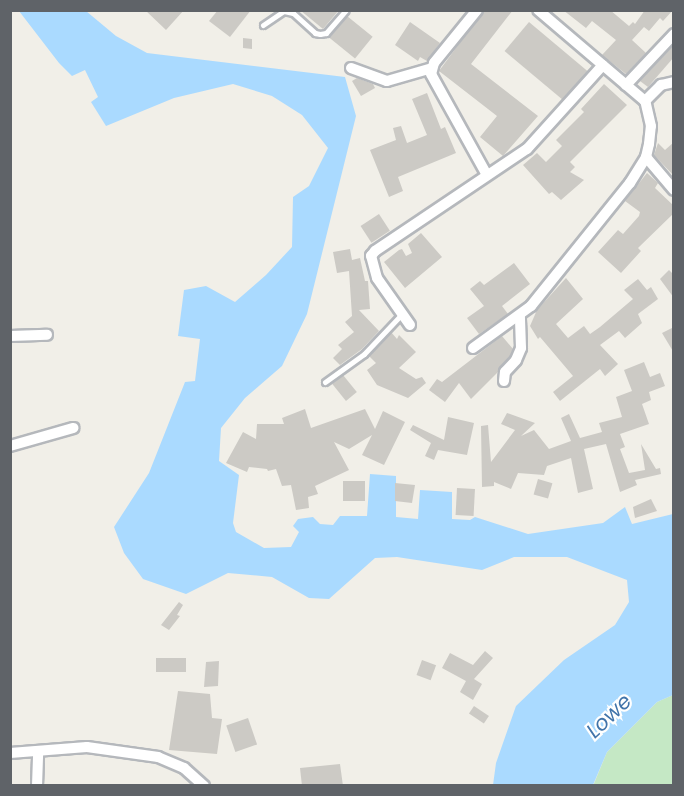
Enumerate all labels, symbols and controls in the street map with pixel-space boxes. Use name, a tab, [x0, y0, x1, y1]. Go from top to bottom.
water label: Lowe	[581, 689, 637, 743]

